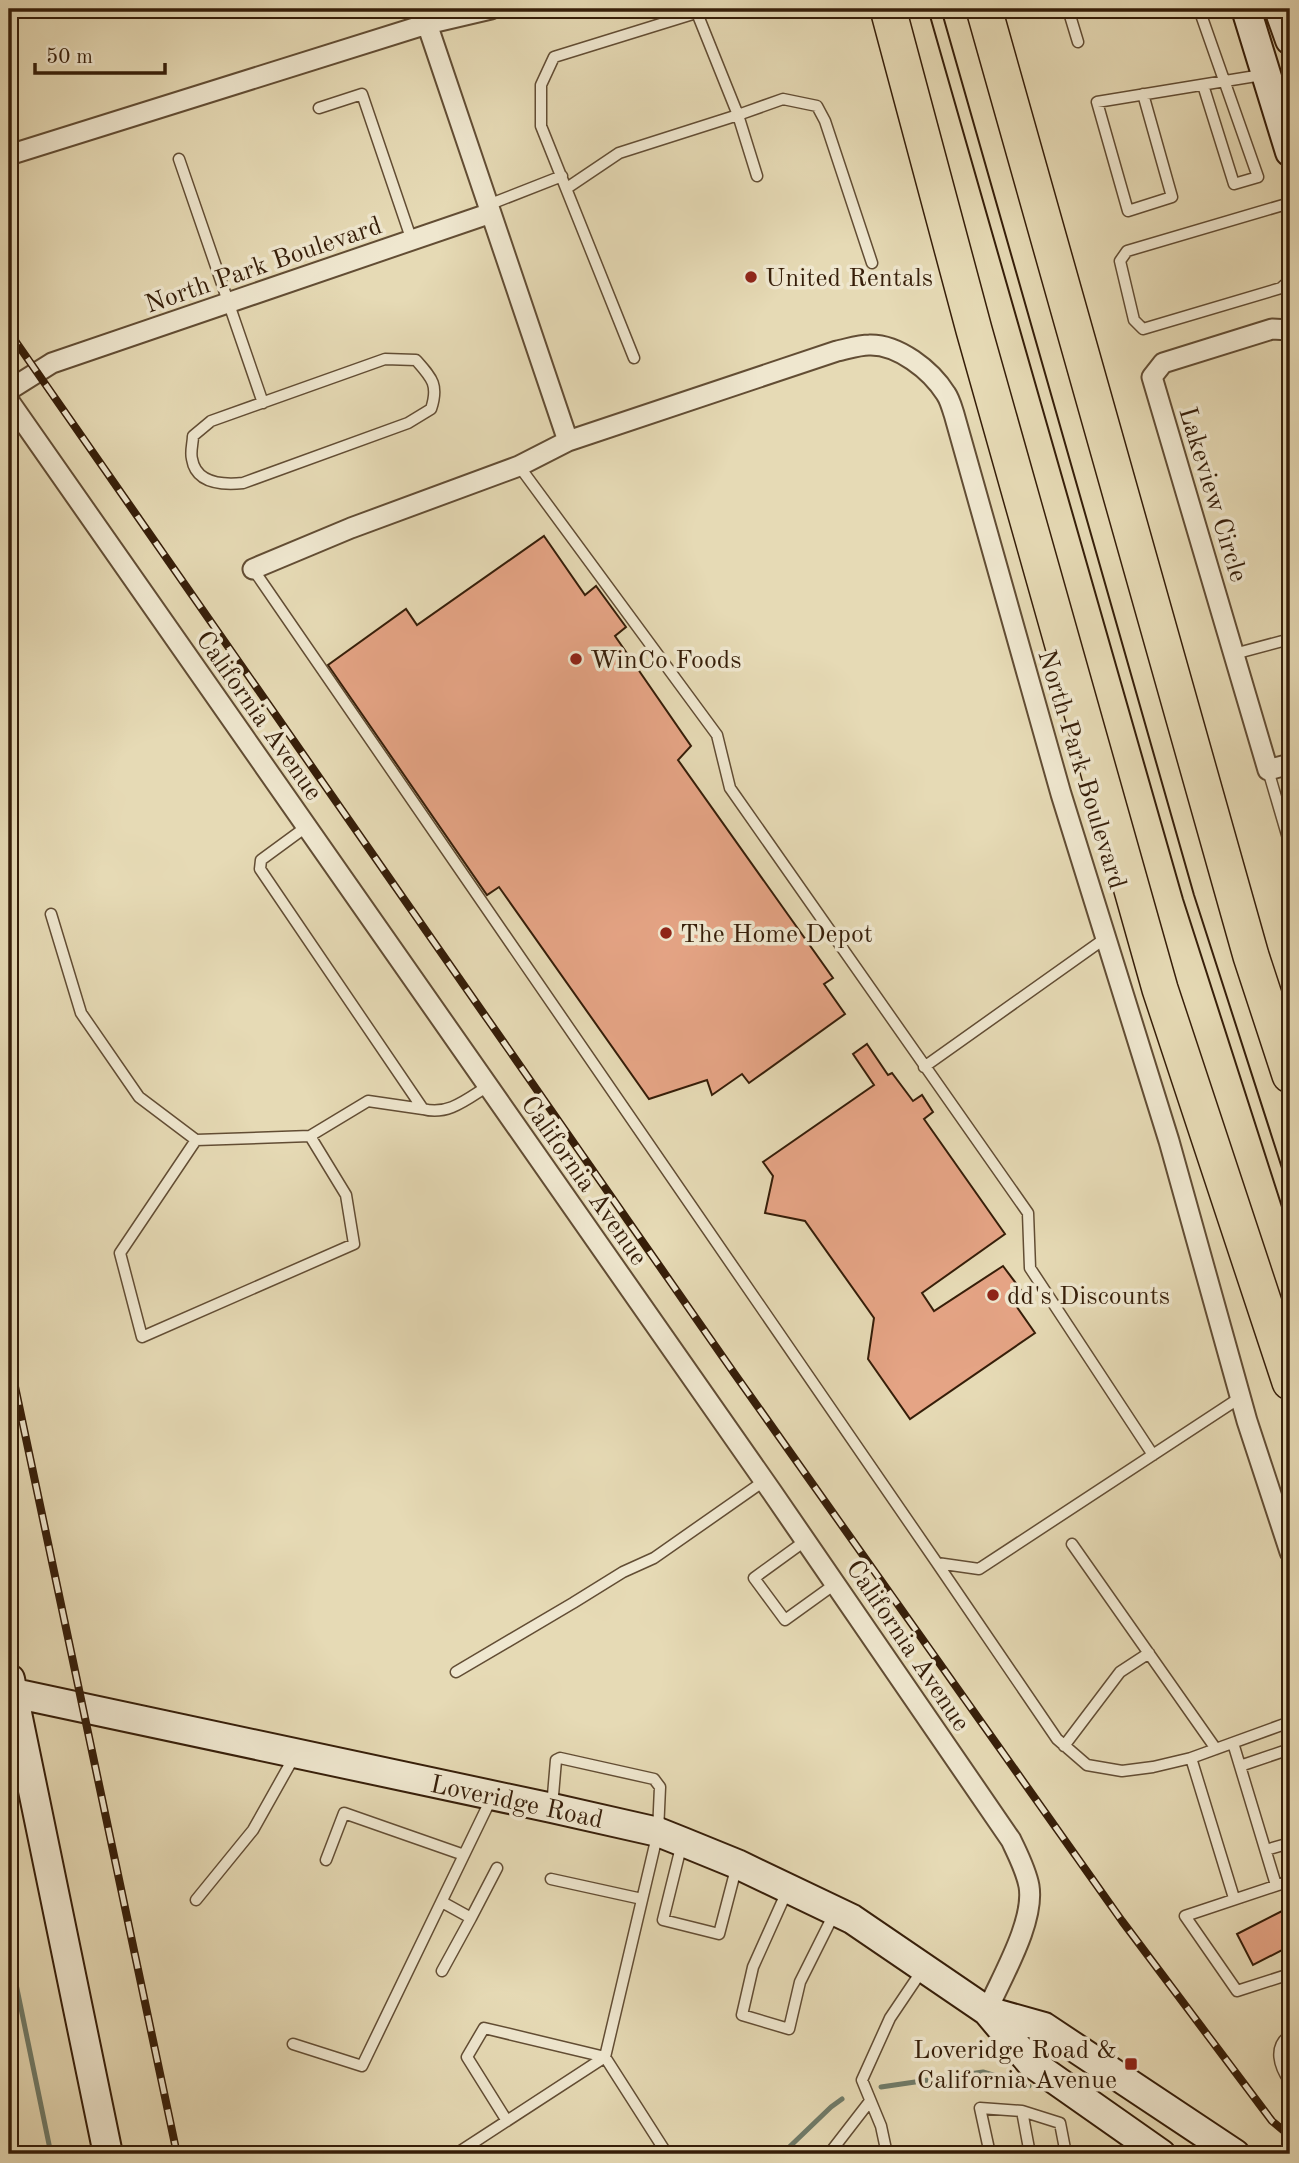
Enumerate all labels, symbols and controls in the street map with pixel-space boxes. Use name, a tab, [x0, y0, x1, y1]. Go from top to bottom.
scale bar	[35, 32, 164, 76]
text: 50 m	[46, 47, 93, 68]
street label: North Park Boulevard	[142, 213, 385, 319]
place label: United Rentals	[765, 266, 933, 292]
marker: United Rentals	[743, 269, 759, 285]
street label: Lakeview Circle	[1173, 404, 1251, 585]
street label: California Avenue	[190, 627, 326, 806]
street label: North Park Boulevard	[1032, 647, 1130, 892]
place label: WinCo Foods	[590, 648, 742, 674]
marker: WinCo Foods	[568, 651, 584, 667]
place label: The Home Depot	[680, 922, 873, 948]
marker: The Home Depot	[658, 925, 674, 941]
street label: California Avenue	[515, 1092, 651, 1271]
place label: dd's Discounts	[1007, 1284, 1170, 1310]
marker: dd's Discounts	[985, 1287, 1001, 1303]
street label: California Avenue	[841, 1556, 974, 1736]
street label: Loveridge Road	[428, 1772, 605, 1834]
place label: Loveridge Road & California Avenue	[913, 2038, 1117, 2094]
marker: Loveridge Road & California Avenue	[1123, 2056, 1139, 2072]

